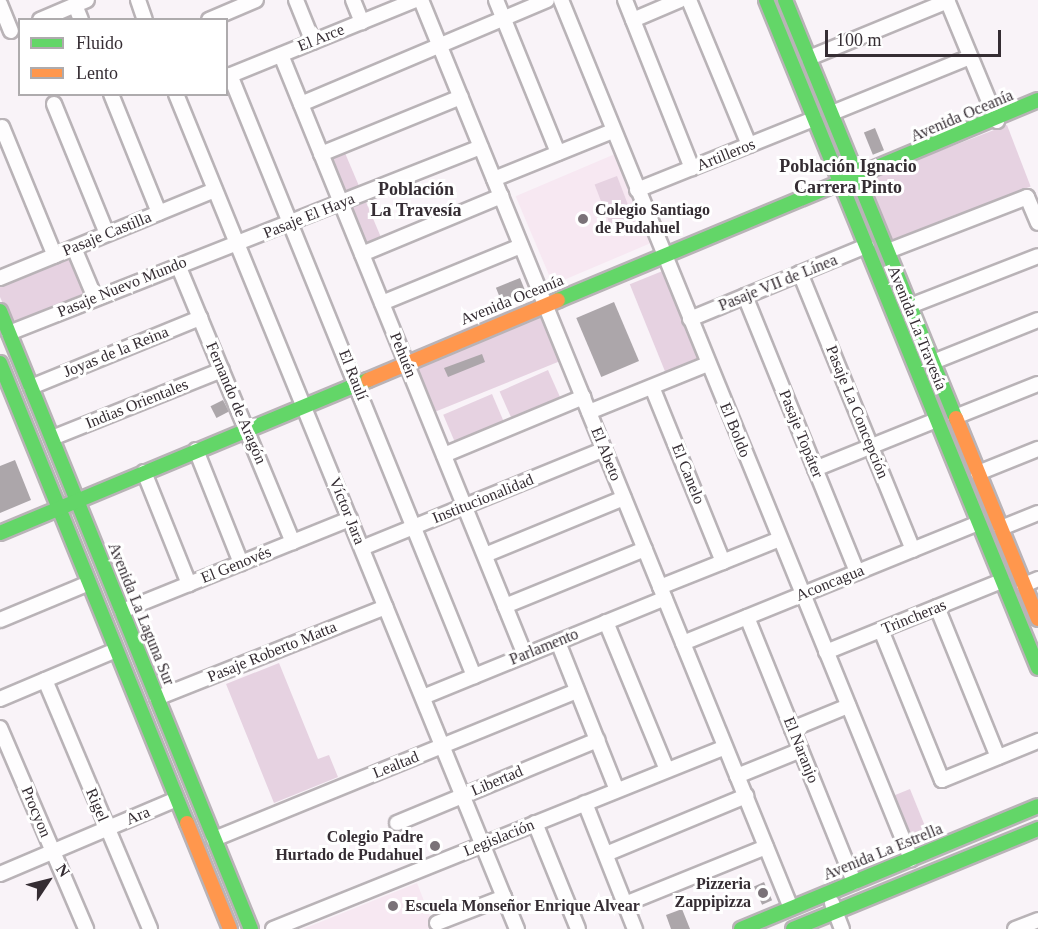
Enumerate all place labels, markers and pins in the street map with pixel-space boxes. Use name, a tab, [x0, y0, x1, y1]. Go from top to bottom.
place label: Colegio Santiago de Pudahuel	[595, 200, 710, 238]
marker: Colegio Santiago de Pudahuel	[576, 212, 590, 226]
place label: Colegio Padre Hurtado de Pudahuel	[275, 827, 423, 865]
marker: Colegio Padre Hurtado de Pudahuel	[428, 839, 442, 853]
place label: Pizzeria Zappipizza	[675, 874, 751, 912]
marker: Pizzeria Zappipizza	[756, 886, 770, 900]
place label: Escuela Monseñor Enrique Alvear	[405, 896, 641, 916]
marker: Escuela Monseñor Enrique Alvear	[386, 899, 400, 913]

